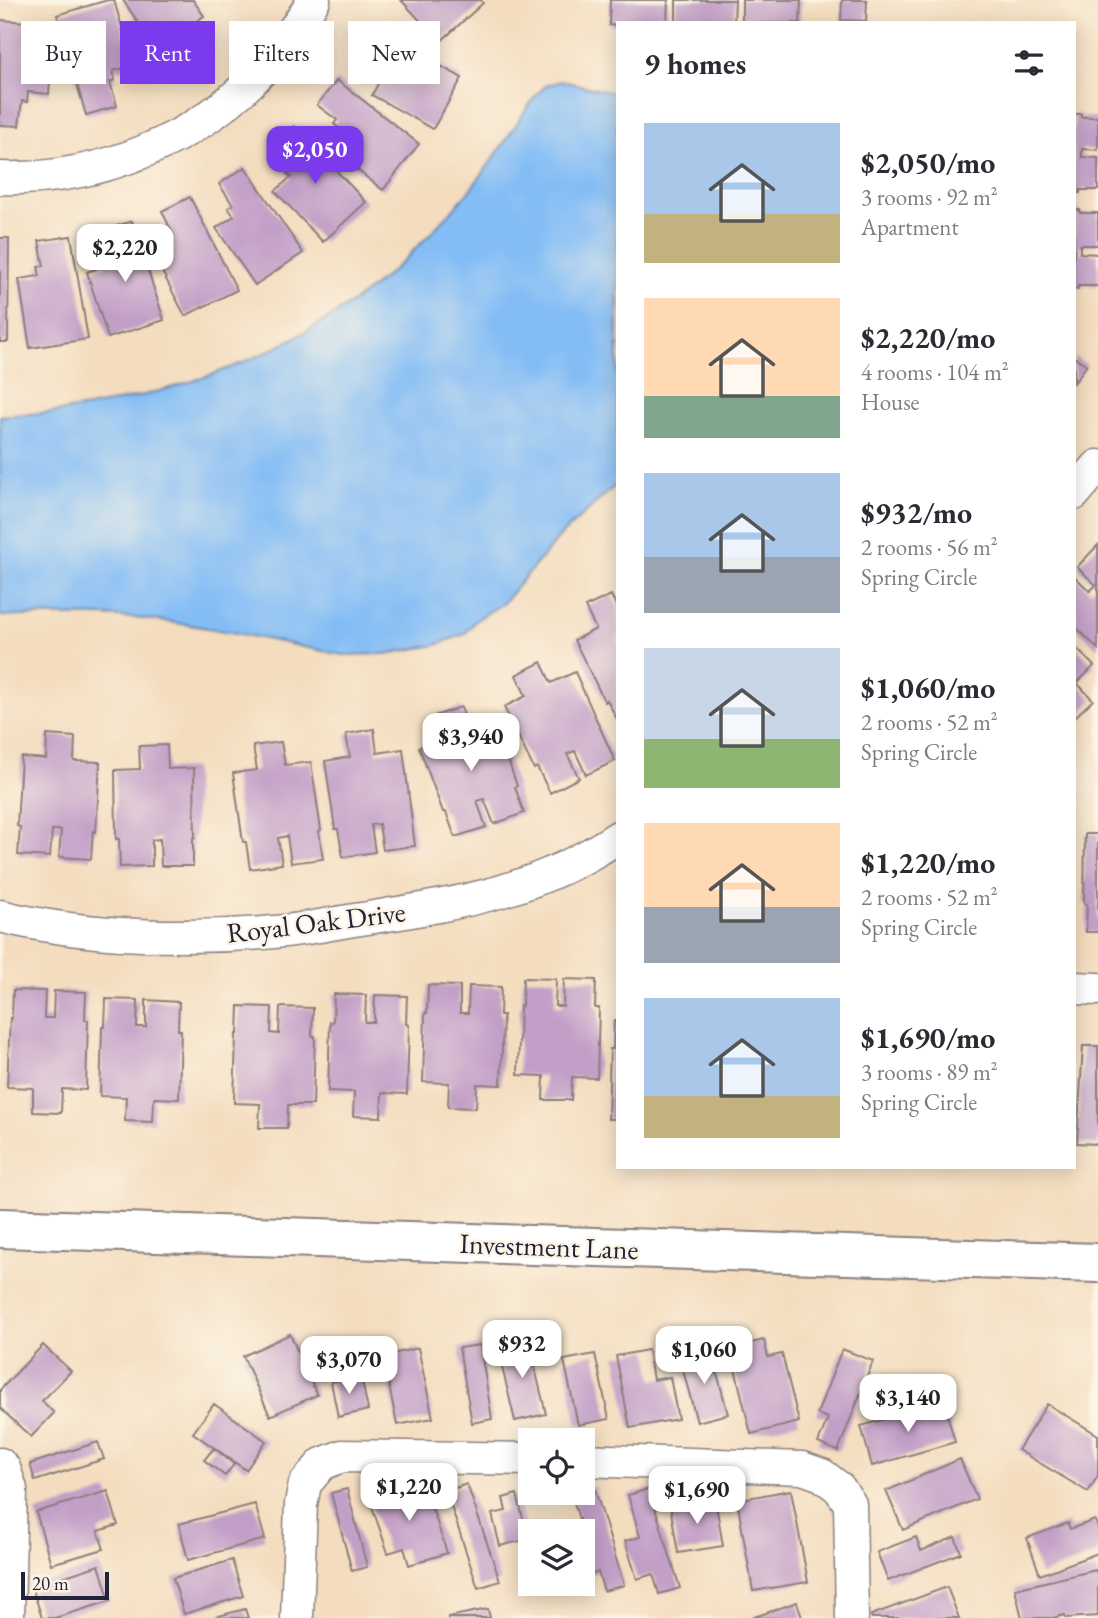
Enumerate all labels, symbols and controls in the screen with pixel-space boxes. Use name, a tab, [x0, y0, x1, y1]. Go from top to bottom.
chip: Buy	[21, 21, 106, 84]
chip: Rent	[120, 21, 215, 84]
chip: Filters	[229, 21, 334, 84]
chip: New	[348, 21, 440, 84]
text: 9 homes	[644, 44, 746, 83]
icon: filters	[1010, 44, 1048, 82]
pin: $2,050	[258, 127, 372, 186]
text: $2,050	[283, 134, 347, 164]
text: $2,050/mo	[861, 143, 995, 182]
icon: home	[700, 151, 784, 235]
text: 3 rooms · 92 m²	[861, 182, 998, 212]
text: Apartment	[861, 212, 959, 242]
pin: $2,220	[68, 224, 182, 284]
text: $2,220	[93, 232, 157, 262]
text: $2,220/mo	[861, 318, 995, 357]
icon: home	[700, 326, 784, 410]
text: 4 rooms · 104 m²	[861, 357, 1009, 387]
text: House	[861, 387, 920, 417]
text: $932/mo	[861, 493, 972, 532]
icon: home	[700, 501, 784, 585]
text: 2 rooms · 56 m²	[861, 532, 998, 562]
text: Spring Circle	[861, 562, 977, 592]
text: $1,060/mo	[861, 668, 995, 707]
icon: home	[700, 676, 784, 760]
text: 2 rooms · 52 m²	[861, 707, 998, 737]
pin: $3,940	[414, 714, 528, 773]
text: $3,940	[439, 721, 503, 751]
text: Spring Circle	[861, 737, 977, 767]
text: $1,220/mo	[861, 843, 995, 882]
icon: home	[700, 851, 784, 935]
text: 2 rooms · 52 m²	[861, 882, 998, 912]
street label: Royal Oak Drive	[225, 893, 407, 951]
text: Spring Circle	[861, 912, 977, 942]
text: $1,690/mo	[861, 1018, 995, 1057]
icon: home	[700, 1026, 784, 1110]
text: 3 rooms · 89 m²	[861, 1057, 998, 1087]
text: Spring Circle	[861, 1087, 977, 1117]
street label: Investment Lane	[459, 1225, 639, 1267]
pin: $932	[481, 1320, 563, 1380]
pin: $1,060	[647, 1326, 761, 1386]
text: $932	[498, 1328, 546, 1358]
text: $1,060	[672, 1334, 736, 1364]
pin: $3,070	[292, 1336, 406, 1396]
text: $3,070	[317, 1344, 381, 1374]
pin: $3,140	[851, 1374, 965, 1434]
text: $3,140	[876, 1382, 940, 1412]
map controls	[518, 1428, 595, 1596]
button: locate	[518, 1428, 595, 1505]
pin: $1,220	[352, 1464, 466, 1523]
pin: $1,690	[640, 1466, 754, 1526]
text: $1,220	[377, 1471, 441, 1501]
text: $1,690	[665, 1474, 729, 1504]
button: layers	[518, 1519, 595, 1596]
scale bar	[21, 1569, 108, 1601]
text: 20 m	[32, 1571, 69, 1596]

